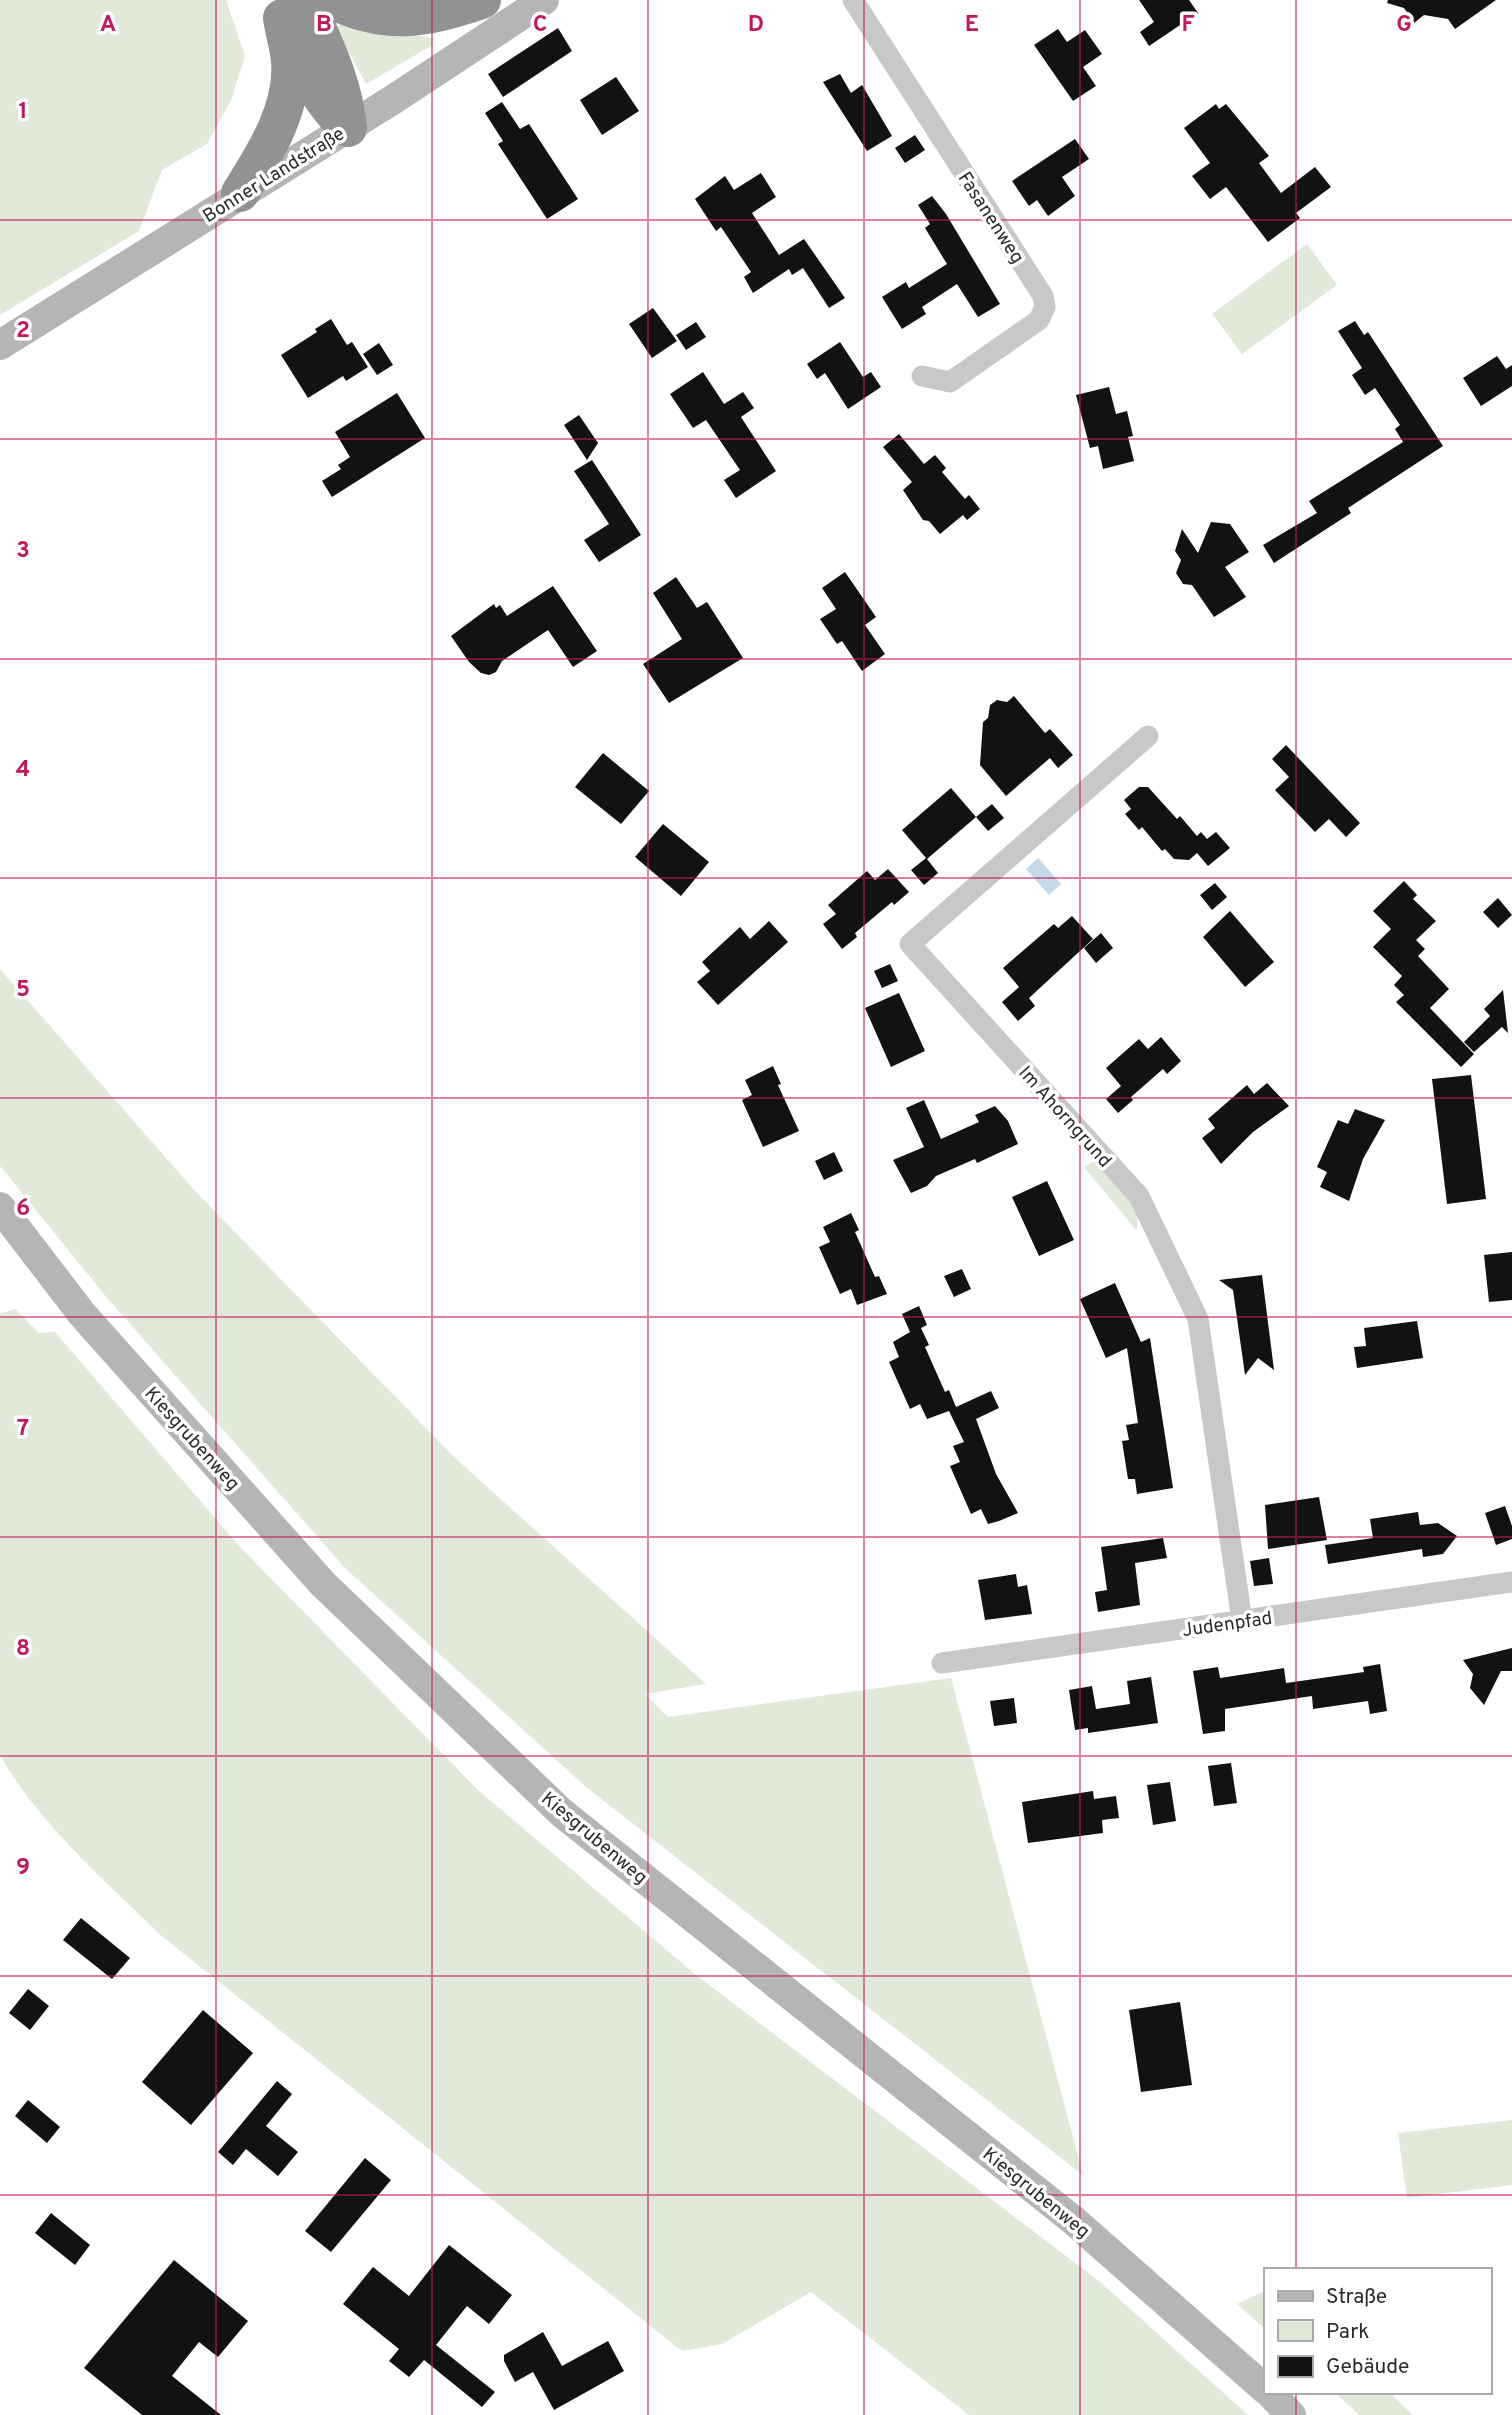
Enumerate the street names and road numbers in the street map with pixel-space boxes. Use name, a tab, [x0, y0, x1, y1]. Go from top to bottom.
street label: Bonner Landstraße	[199, 122, 349, 229]
street label: Fasanenweg	[952, 168, 1029, 269]
street label: Im Ahorngrund	[1013, 1062, 1116, 1173]
street label: Kiesgrubenweg	[139, 1382, 244, 1496]
street label: Judenpfad	[1181, 1607, 1274, 1643]
street label: Kiesgrubenweg	[536, 1787, 652, 1890]
street label: Kiesgrubenweg	[977, 2143, 1094, 2244]

